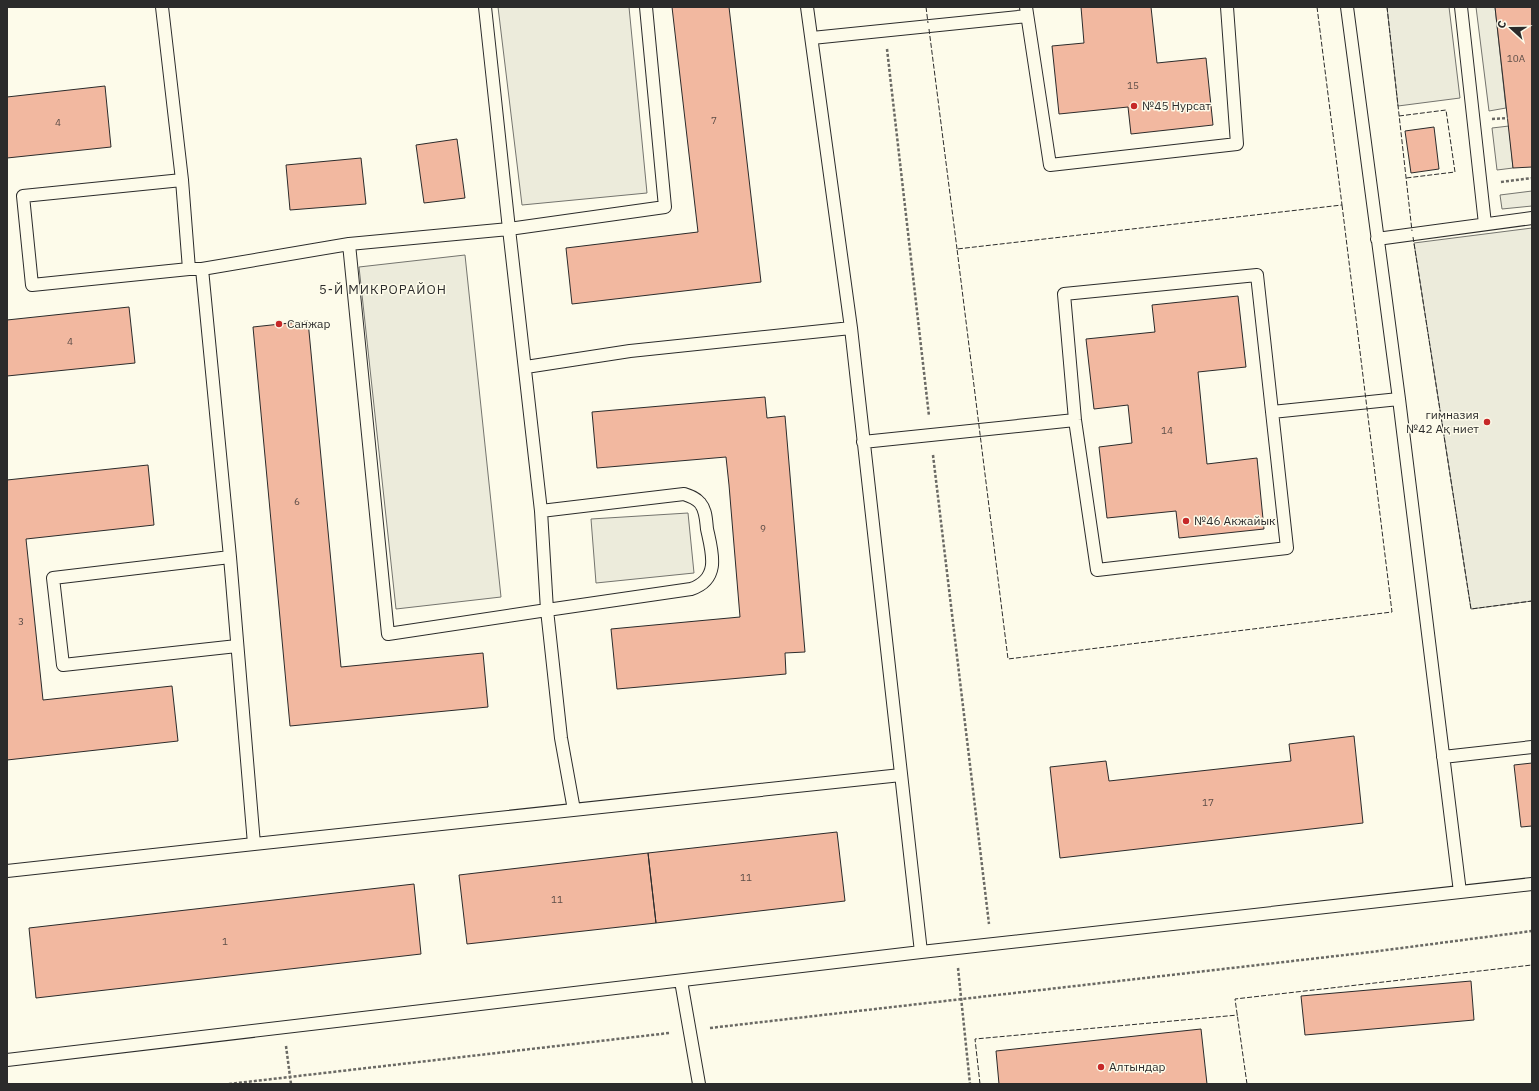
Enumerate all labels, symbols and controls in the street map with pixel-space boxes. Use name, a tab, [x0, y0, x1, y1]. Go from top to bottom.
north arrow	[1491, 8, 1531, 48]
text: С	[1494, 19, 1509, 30]
house number: 10А	[1507, 52, 1526, 65]
house number: 15	[1127, 79, 1139, 92]
place label: №45 Нурсат	[1142, 98, 1211, 113]
marker: №45 Нурсат	[1129, 101, 1139, 111]
house number: 7	[711, 114, 717, 127]
house number: 4	[55, 116, 61, 129]
district label: 5-Й МИКРОРАЙОН	[319, 281, 447, 298]
place label: Санжар	[287, 316, 330, 331]
marker: Санжар	[274, 319, 284, 329]
house number: 4	[67, 335, 73, 348]
place label: гимназия №42 Ақ ниет	[1406, 407, 1479, 436]
marker: гимназия №42 Ақ ниет	[1482, 417, 1492, 427]
house number: 14	[1161, 424, 1173, 437]
house number: 6	[294, 495, 300, 508]
place label: №46 Акжайык	[1194, 513, 1276, 528]
marker: №46 Акжайык	[1181, 516, 1191, 526]
house number: 9	[760, 522, 766, 535]
house number: 3	[18, 615, 24, 628]
house number: 17	[1202, 796, 1214, 809]
house number: 11	[740, 871, 752, 884]
house number: 11	[551, 893, 563, 906]
house number: 1	[222, 935, 228, 948]
place label: Алтындар	[1109, 1059, 1166, 1074]
marker: Алтындар	[1096, 1062, 1106, 1072]

